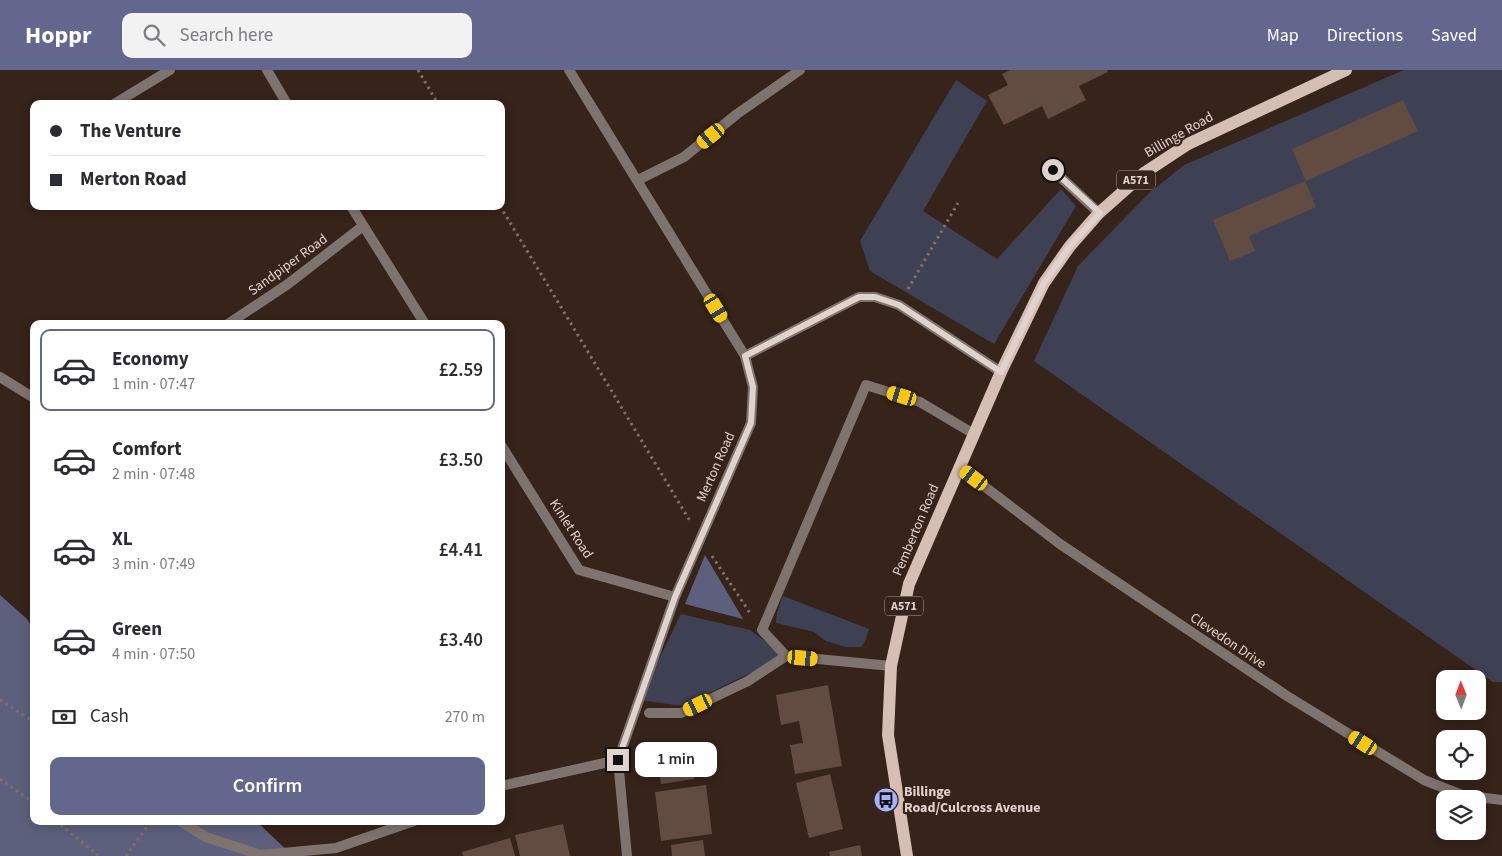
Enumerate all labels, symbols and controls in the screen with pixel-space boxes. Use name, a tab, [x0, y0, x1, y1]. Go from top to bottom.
search box	[122, 13, 472, 58]
text: Hoppr	[25, 18, 92, 53]
icon: search	[140, 21, 168, 49]
text: Search here	[180, 22, 273, 49]
text: Map	[1267, 23, 1299, 48]
text: Directions	[1327, 23, 1403, 48]
text: Saved	[1431, 23, 1477, 48]
street label: Billinge Road	[1141, 107, 1217, 163]
text: The Venture	[80, 118, 181, 145]
car	[694, 121, 727, 151]
route start	[1042, 159, 1064, 181]
text: Merton Road	[80, 166, 187, 193]
road number: A571	[1117, 170, 1155, 190]
street label: Sandpiper Road	[244, 229, 332, 301]
car	[701, 291, 730, 325]
text: Economy	[112, 346, 189, 373]
icon: car	[52, 348, 97, 393]
text: £2.59	[439, 357, 483, 384]
text: 1 min · 07:47	[112, 373, 195, 395]
car	[885, 384, 918, 408]
street label: Merton Road	[692, 429, 740, 505]
text: Comfort	[112, 436, 182, 463]
icon: car	[52, 438, 97, 483]
text: £3.50	[439, 447, 483, 474]
text: 2 min · 07:48	[112, 463, 195, 485]
car	[957, 463, 990, 493]
street label: Pemberton Road	[888, 481, 944, 579]
street label: Kinlet Road	[544, 495, 598, 563]
text: XL	[112, 526, 133, 553]
icon: car	[52, 528, 97, 573]
text: £4.41	[439, 537, 483, 564]
text: 3 min · 07:49	[112, 553, 195, 575]
road number: A571	[885, 596, 923, 616]
street label: Clevedon Drive	[1186, 608, 1270, 674]
text: Green	[112, 616, 162, 643]
icon: car	[52, 618, 97, 663]
text: £3.40	[439, 627, 483, 654]
text: 4 min · 07:50	[112, 643, 195, 665]
car	[787, 649, 818, 667]
north arrow	[1436, 670, 1486, 720]
map controls	[1436, 670, 1486, 840]
car	[681, 692, 714, 718]
icon: cash	[50, 703, 78, 731]
text: Cash	[90, 703, 129, 730]
text: 270 m	[445, 706, 485, 728]
car	[1346, 729, 1379, 757]
button: locate	[1436, 730, 1486, 780]
callout: 1 min	[636, 742, 718, 778]
text: 1 min	[657, 748, 695, 770]
route end	[607, 749, 629, 771]
button: Confirm	[50, 757, 485, 815]
place label: Billinge Road/Culcross Avenue	[904, 782, 1040, 818]
bus stop icon: Billinge Road/Culcross Avenue	[873, 787, 899, 813]
button: layers	[1436, 790, 1486, 840]

